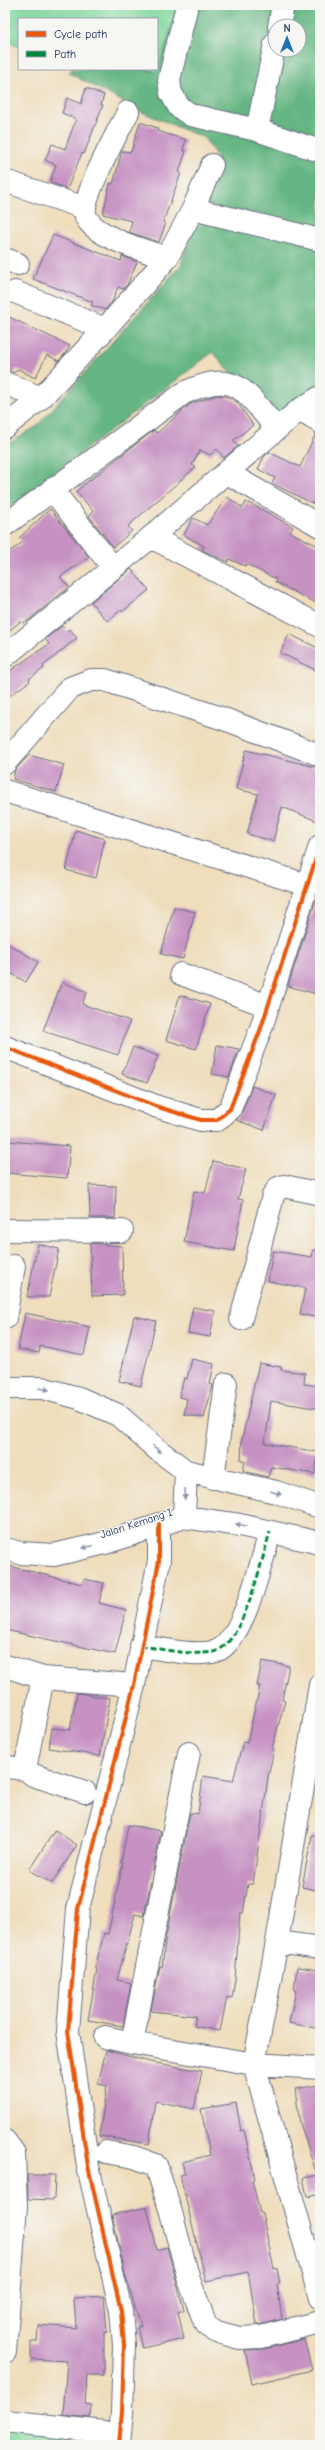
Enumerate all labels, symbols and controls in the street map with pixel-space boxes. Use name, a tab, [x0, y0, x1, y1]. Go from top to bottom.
legend	[18, 18, 158, 70]
north arrow	[267, 18, 307, 58]
text: N	[283, 22, 291, 35]
text: Cycle path	[54, 27, 107, 41]
text: Path	[54, 47, 76, 61]
one-way arrow	[38, 1387, 50, 1393]
one-way arrow	[151, 1444, 162, 1453]
one-way arrow	[182, 1488, 188, 1501]
one-way arrow	[271, 1490, 283, 1496]
street label: Jalan Kemang I	[99, 1506, 174, 1541]
one-way arrow	[235, 1522, 247, 1528]
one-way arrow	[82, 1544, 94, 1550]

